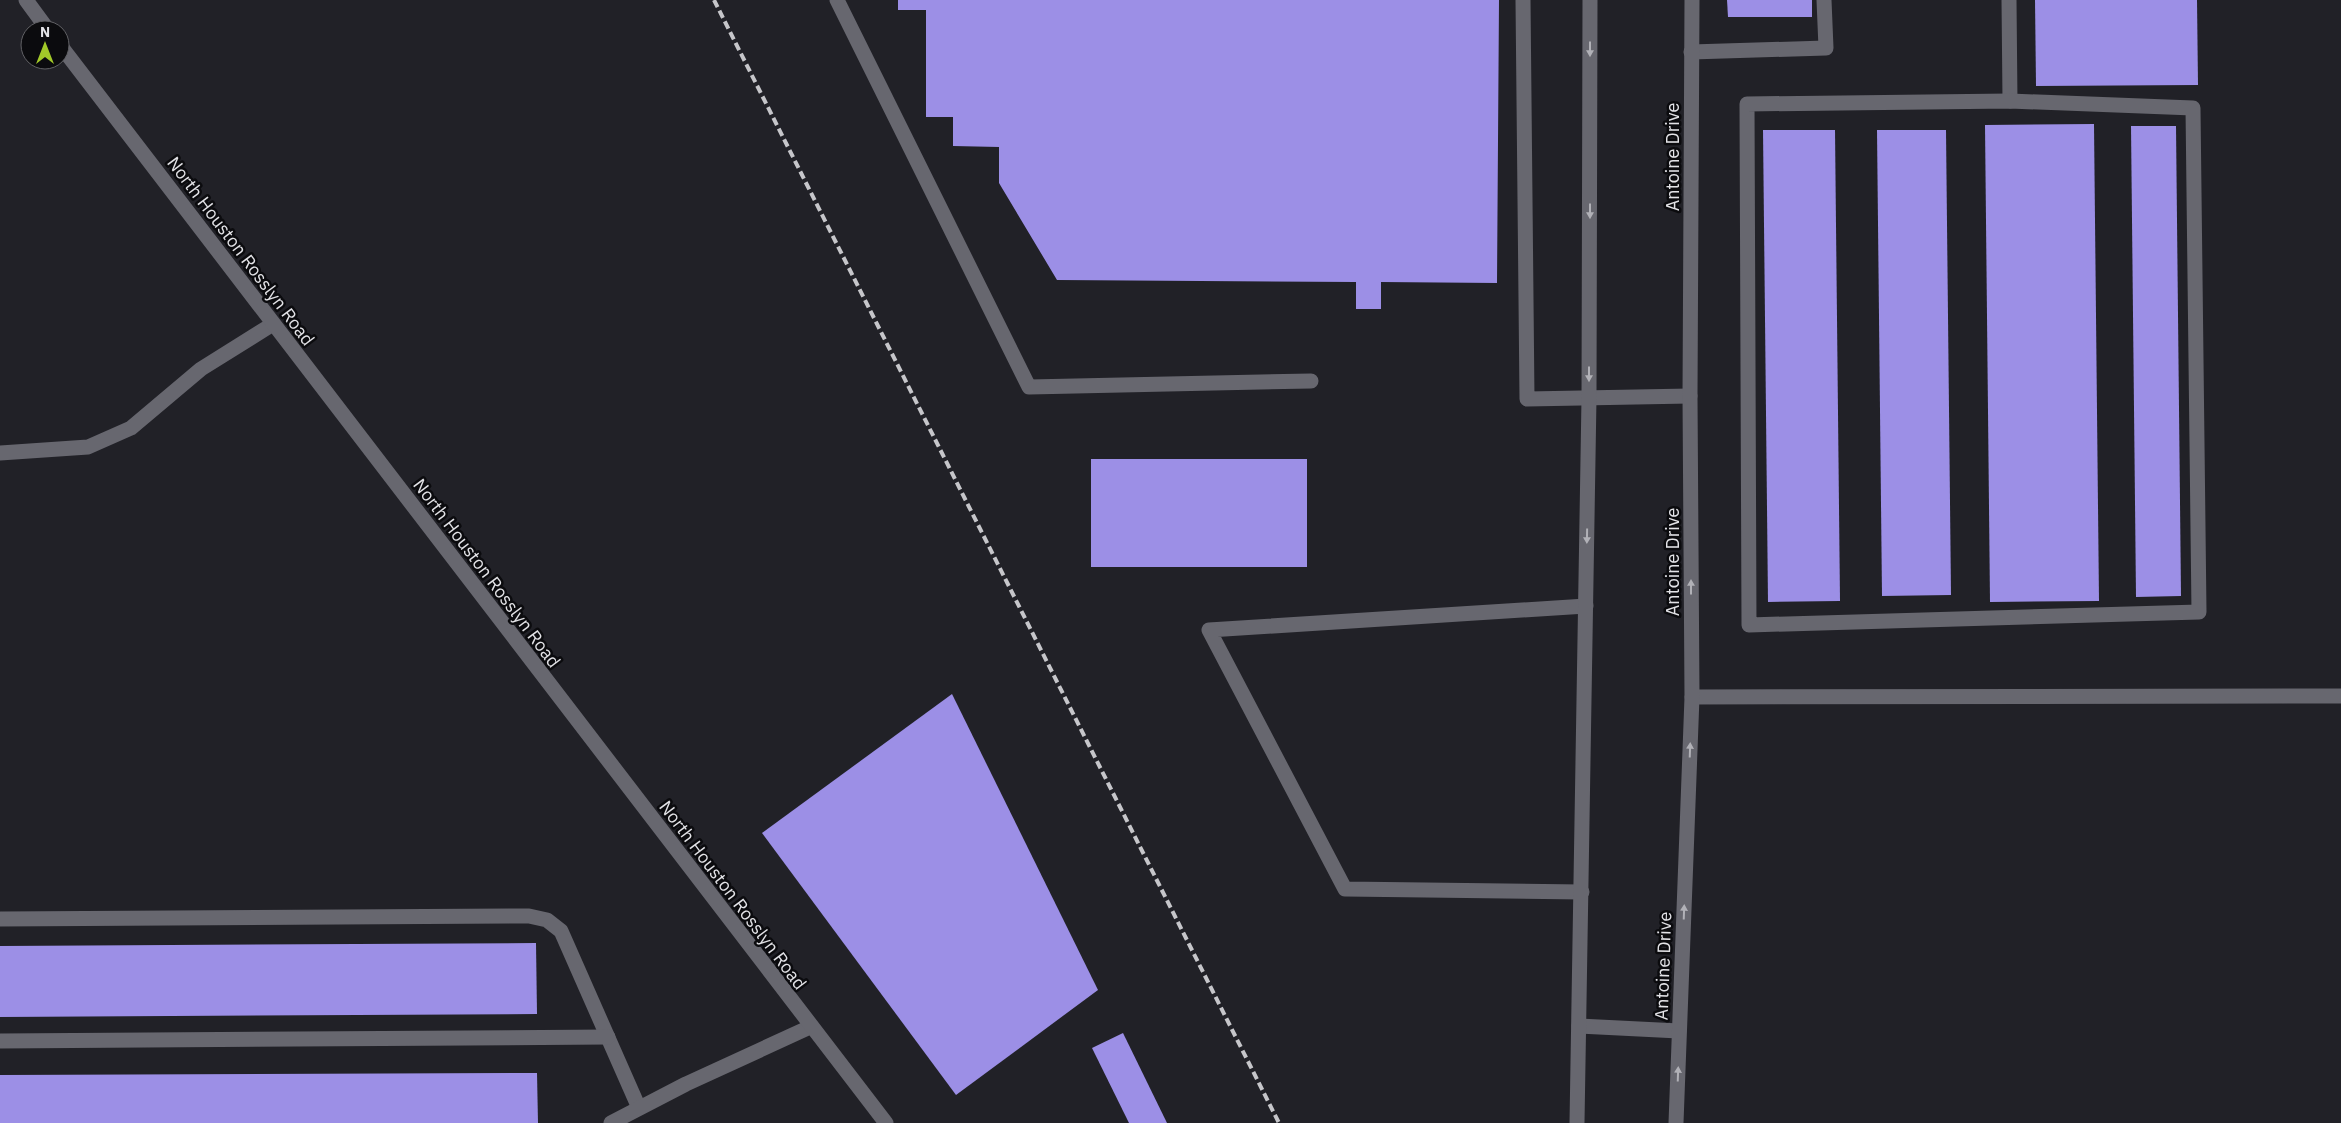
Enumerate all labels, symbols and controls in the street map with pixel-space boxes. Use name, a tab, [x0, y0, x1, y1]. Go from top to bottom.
north arrow	[20, 20, 70, 70]
text: N	[40, 23, 50, 41]
one-way arrow	[1586, 41, 1594, 57]
street label: Antoine Drive	[1661, 103, 1684, 211]
street label: North Houston Rosslyn Road	[162, 152, 320, 350]
one-way arrow	[1586, 203, 1594, 219]
one-way arrow	[1585, 366, 1593, 382]
street label: North Houston Rosslyn Road	[408, 474, 566, 672]
street label: Antoine Drive	[1661, 508, 1684, 616]
one-way arrow	[1583, 528, 1591, 544]
one-way arrow	[1687, 579, 1695, 595]
one-way arrow	[1686, 741, 1694, 757]
street label: North Houston Rosslyn Road	[654, 796, 812, 994]
one-way arrow	[1680, 904, 1688, 920]
street label: Antoine Drive	[1650, 911, 1676, 1021]
one-way arrow	[1674, 1066, 1682, 1082]

